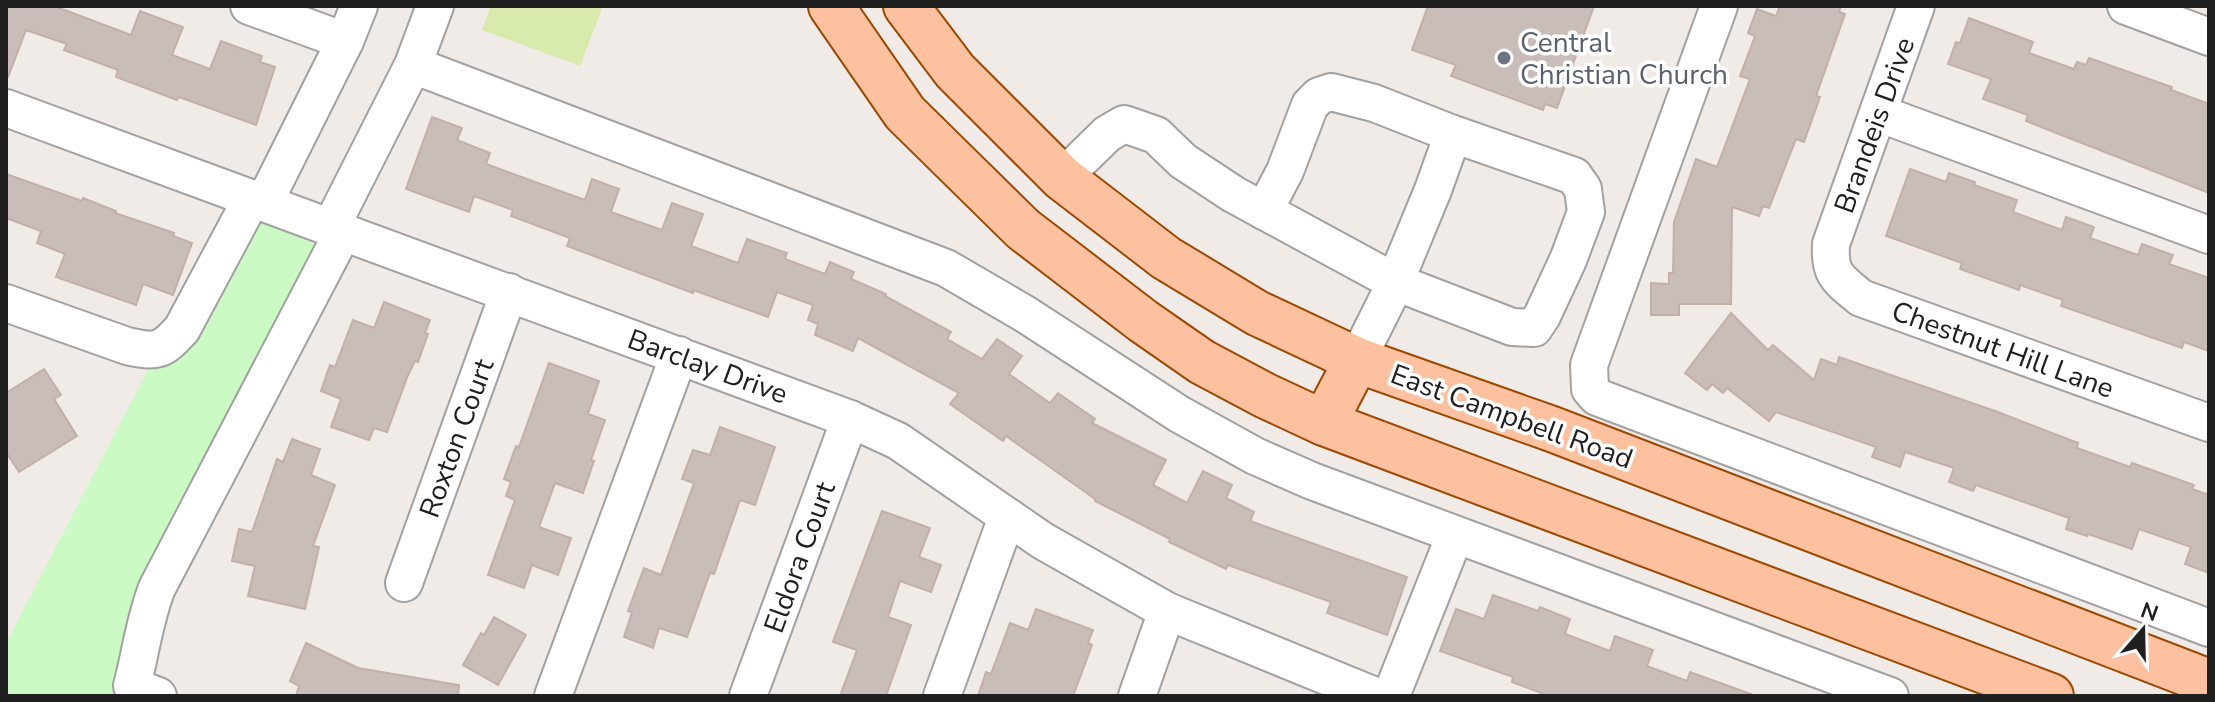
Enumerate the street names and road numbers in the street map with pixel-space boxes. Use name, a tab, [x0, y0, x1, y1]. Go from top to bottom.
street label: Brandeis Drive	[1826, 32, 1924, 218]
street label: Chestnut Hill Lane	[1886, 292, 2119, 408]
street label: Barclay Drive	[622, 320, 793, 413]
street label: Roxton Court	[411, 353, 503, 523]
street label: East Campbell Road	[1385, 355, 1638, 478]
street label: Eldora Court	[755, 476, 845, 638]

